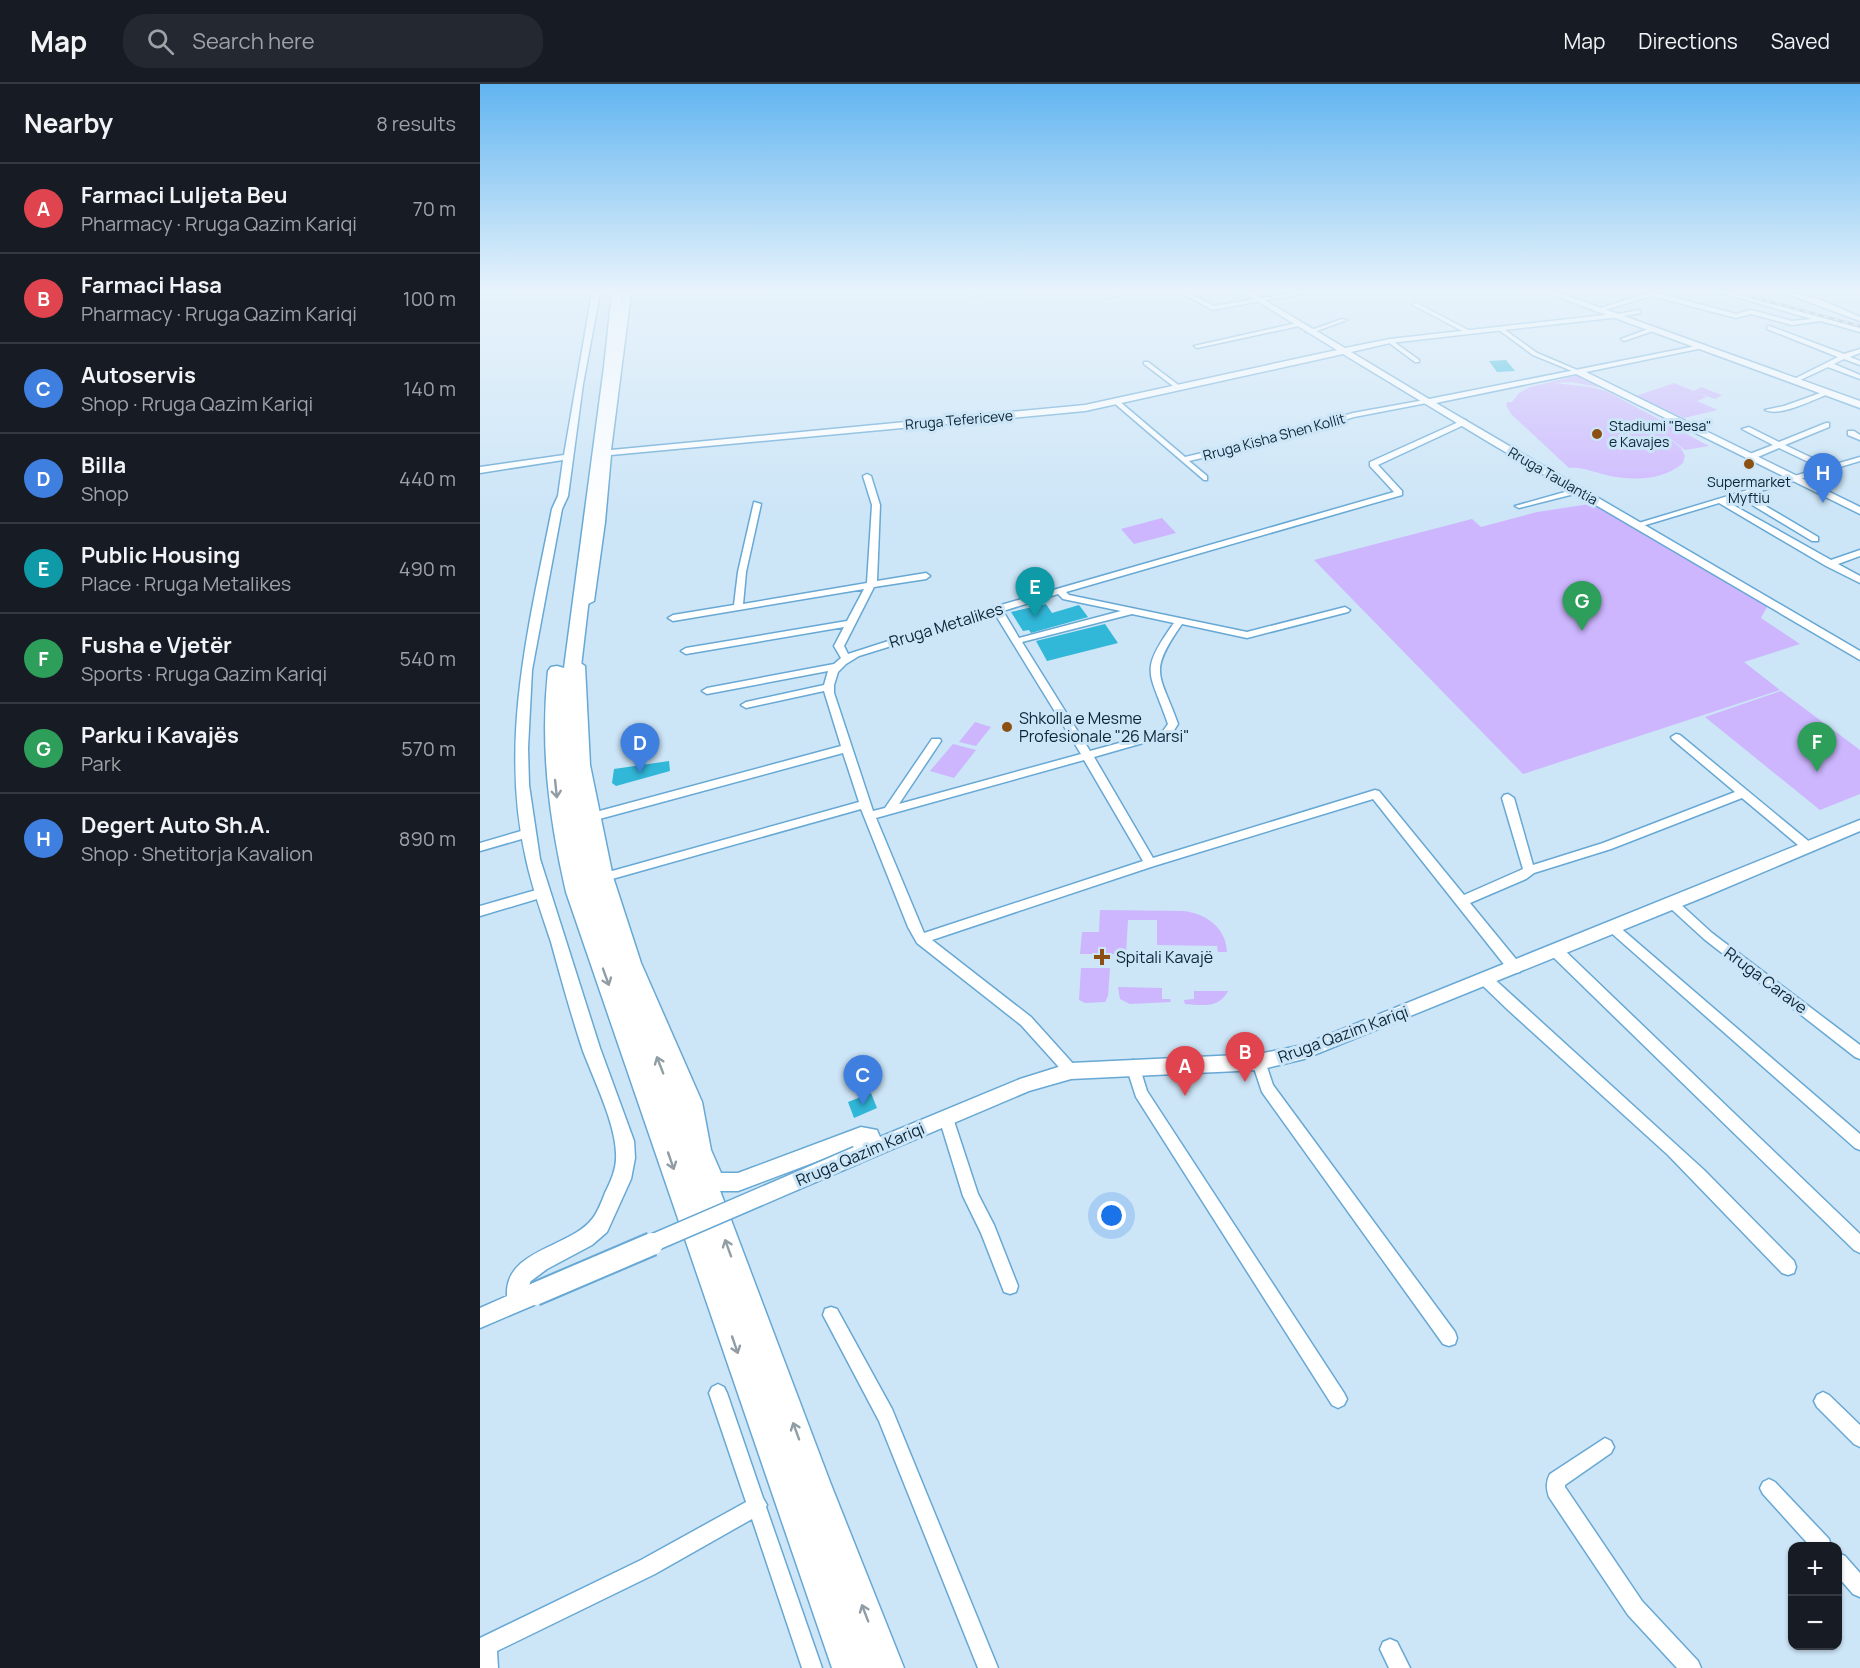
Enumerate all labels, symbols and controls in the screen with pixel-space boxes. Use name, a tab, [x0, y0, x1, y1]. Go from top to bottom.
search box	[123, 14, 543, 68]
text: Map	[30, 22, 87, 60]
icon: search	[144, 25, 177, 58]
text: Search here	[192, 26, 315, 56]
text: Map	[1564, 27, 1605, 55]
text: Directions	[1638, 27, 1738, 55]
text: Saved	[1771, 27, 1830, 55]
text: Nearby	[24, 105, 113, 141]
text: 8 results	[376, 110, 456, 137]
text: Farmaci Luljeta Beu	[81, 180, 288, 210]
text: A	[37, 195, 50, 222]
text: 70 m	[413, 195, 456, 222]
text: Pharmacy · Rruga Qazim Kariqi	[81, 210, 357, 237]
text: Farmaci Hasa	[81, 270, 222, 300]
text: B	[37, 285, 50, 312]
text: 100 m	[403, 285, 456, 312]
text: Pharmacy · Rruga Qazim Kariqi	[81, 300, 357, 327]
text: Autoservis	[81, 360, 196, 390]
text: C	[36, 375, 51, 402]
text: 140 m	[403, 375, 456, 402]
text: Shop · Rruga Qazim Kariqi	[81, 390, 313, 417]
street label: Rruga Tefericeve	[904, 405, 1014, 434]
street label: Rruga Kisha Shen Kollit	[1201, 408, 1347, 465]
place label: Stadiumi "Besa" e Kavajes	[1609, 416, 1711, 451]
marker: Stadiumi "Besa" e Kavajes	[1590, 427, 1604, 441]
street label: Rruga Taulantia	[1505, 442, 1602, 509]
text: Billa	[81, 450, 126, 480]
pin: H	[1804, 454, 1842, 503]
marker: Supermarket Myftiu	[1742, 457, 1756, 471]
text: D	[36, 465, 51, 492]
text: 440 m	[399, 465, 456, 492]
place label: Supermarket Myftiu	[1707, 472, 1791, 507]
text: Shop	[81, 480, 129, 507]
text: Public Housing	[81, 540, 240, 570]
text: E	[38, 555, 49, 582]
text: 490 m	[399, 555, 456, 582]
pin: E	[1016, 568, 1054, 617]
text: Place · Rruga Metalikes	[81, 570, 291, 597]
pin: G	[1562, 582, 1602, 631]
street label: Rruga Metalikes	[886, 597, 1006, 653]
text: Fusha e Vjetër	[81, 630, 232, 660]
text: F	[38, 645, 49, 672]
text: 540 m	[400, 645, 456, 672]
text: Sports · Rruga Qazim Kariqi	[81, 660, 327, 687]
place label: Shkolla e Mesme Profesionale "26 Marsi"	[1019, 707, 1189, 747]
text: Parku i Kavajës	[81, 720, 239, 750]
marker: Shkolla e Mesme Profesionale "26 Marsi"	[1000, 720, 1014, 734]
pin: F	[1798, 722, 1836, 772]
pin: D	[620, 724, 660, 773]
text: G	[36, 735, 51, 762]
text: 570 m	[401, 735, 456, 762]
text: Park	[81, 750, 121, 777]
one-way arrow	[551, 778, 562, 798]
text: Degert Auto Sh.A.	[81, 810, 271, 840]
text: H	[36, 825, 51, 852]
text: 890 m	[399, 825, 456, 852]
text: Shop · Shetitorja Kavalion	[81, 840, 313, 867]
street label: Rruga Carave	[1720, 942, 1812, 1018]
place label: Spitali Kavajë	[1116, 946, 1213, 968]
marker: Spitali Kavajë	[1093, 948, 1111, 966]
one-way arrow	[601, 967, 612, 986]
street label: Rruga Qazim Kariqi	[1275, 1000, 1411, 1068]
pin: B	[1226, 1032, 1264, 1082]
pin: A	[1166, 1046, 1204, 1096]
pin: C	[844, 1056, 883, 1105]
one-way arrow	[654, 1057, 665, 1075]
street label: Rruga Qazim Kariqi	[792, 1117, 928, 1191]
one-way arrow	[666, 1151, 677, 1169]
your location	[1097, 1201, 1126, 1230]
one-way arrow	[722, 1239, 733, 1258]
one-way arrow	[731, 1335, 742, 1353]
one-way arrow	[789, 1422, 800, 1441]
map controls	[1788, 1542, 1842, 1650]
button: +	[1788, 1542, 1842, 1596]
button: −	[1788, 1596, 1842, 1650]
one-way arrow	[858, 1605, 869, 1623]

